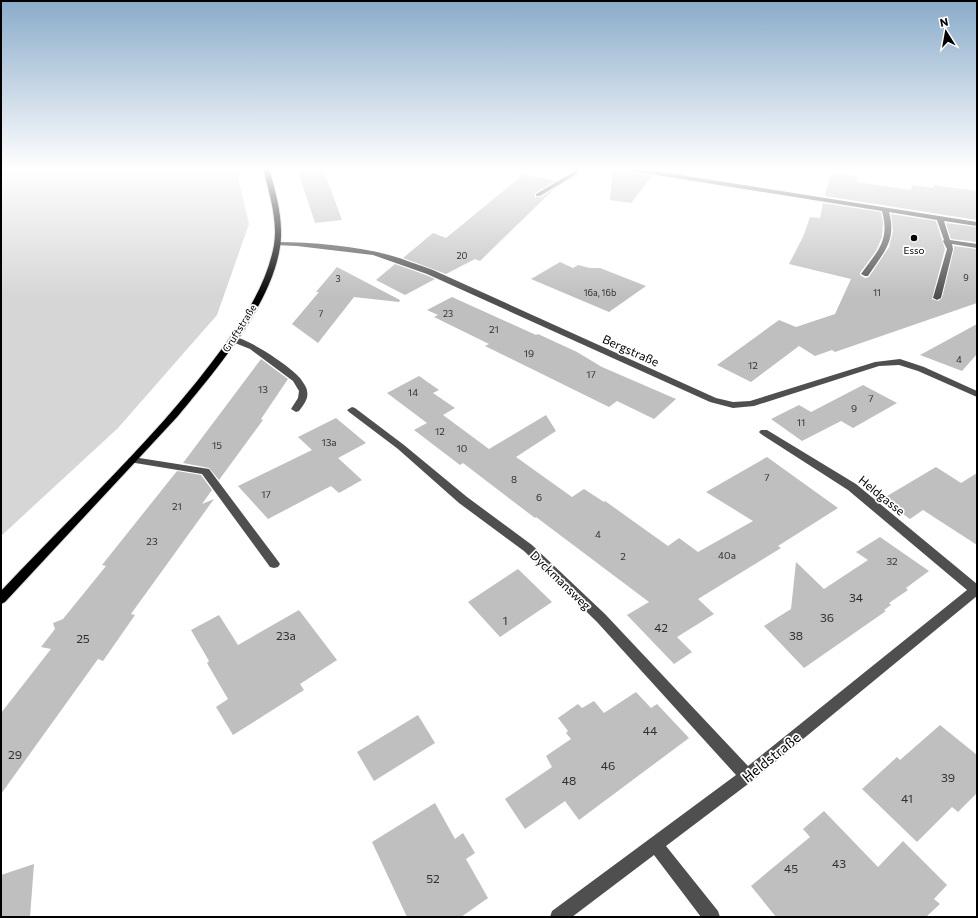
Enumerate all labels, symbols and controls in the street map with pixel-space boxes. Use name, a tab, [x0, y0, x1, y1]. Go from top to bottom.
north arrow	[926, 12, 966, 52]
text: N	[939, 15, 949, 29]
marker: Esso	[909, 233, 919, 243]
place label: Esso	[904, 244, 925, 256]
house number: 20	[457, 250, 468, 261]
house number: 9	[963, 272, 969, 283]
house number: 3	[335, 273, 341, 284]
house number: 16a, 16b	[584, 287, 616, 298]
house number: 11	[873, 287, 881, 298]
street label: Gruftstraße	[220, 302, 258, 354]
house number: 7	[319, 308, 324, 319]
house number: 23	[443, 308, 453, 319]
house number: 21	[489, 323, 499, 335]
street label: Bergstraße	[601, 331, 661, 369]
house number: 19	[524, 347, 534, 359]
house number: 4	[956, 353, 962, 365]
house number: 12	[748, 359, 758, 371]
house number: 17	[586, 368, 596, 380]
house number: 13	[258, 383, 268, 395]
house number: 14	[408, 386, 418, 398]
house number: 7	[868, 392, 874, 404]
house number: 9	[851, 402, 857, 414]
house number: 11	[797, 416, 805, 428]
house number: 12	[435, 425, 445, 437]
house number: 13a	[321, 436, 337, 448]
house number: 15	[212, 439, 222, 451]
house number: 10	[457, 442, 467, 454]
house number: 7	[764, 471, 770, 483]
street label: Heldgasse	[856, 472, 908, 518]
house number: 8	[511, 473, 517, 485]
house number: 17	[261, 488, 271, 500]
house number: 6	[536, 491, 542, 503]
house number: 21	[172, 500, 182, 512]
house number: 4	[595, 528, 601, 540]
house number: 23	[146, 535, 158, 547]
street label: Dyckmansweg	[528, 548, 594, 613]
house number: 40a	[718, 549, 736, 561]
house number: 2	[620, 550, 626, 562]
house number: 32	[886, 555, 898, 567]
house number: 34	[849, 590, 863, 604]
house number: 36	[820, 610, 834, 624]
house number: 1	[502, 613, 508, 627]
house number: 42	[654, 620, 668, 634]
house number: 23a	[276, 628, 296, 642]
house number: 38	[789, 628, 803, 642]
house number: 25	[76, 631, 90, 645]
house number: 44	[643, 723, 657, 737]
street label: Heldstraße	[738, 728, 804, 786]
house number: 29	[8, 747, 22, 761]
house number: 46	[601, 758, 615, 772]
house number: 39	[941, 770, 955, 784]
house number: 48	[562, 773, 576, 787]
house number: 41	[901, 791, 913, 805]
house number: 43	[832, 856, 846, 870]
house number: 45	[784, 861, 798, 875]
house number: 52	[426, 871, 440, 885]

